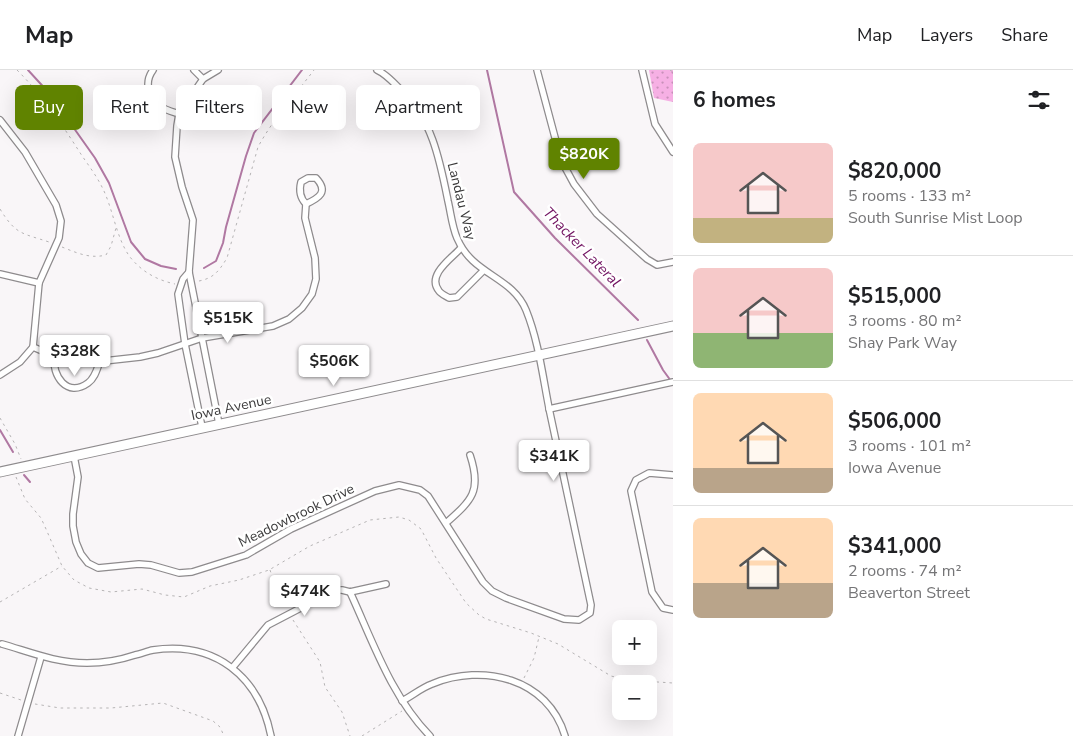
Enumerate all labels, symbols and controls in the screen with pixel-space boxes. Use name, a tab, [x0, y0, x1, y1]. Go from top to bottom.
text: Map	[25, 19, 73, 51]
text: Map	[857, 23, 892, 47]
text: Layers	[920, 23, 973, 47]
text: Share	[1001, 23, 1048, 47]
chip: Buy	[15, 85, 83, 130]
chip: Rent	[93, 85, 166, 130]
chip: Filters	[176, 85, 262, 130]
chip: New	[272, 85, 346, 130]
chip: Apartment	[356, 85, 480, 130]
text: 6 homes	[693, 86, 776, 114]
icon: filters	[1025, 86, 1053, 114]
pin: $820K	[549, 138, 619, 180]
text: $820K	[559, 143, 609, 165]
text: $820,000	[848, 157, 941, 185]
street label: Landau Way	[443, 160, 481, 243]
icon: home	[733, 163, 793, 223]
text: 5 rooms · 133 m²	[848, 185, 971, 207]
water label: Thacker Lateral	[539, 203, 625, 291]
text: South Sunrise Mist Loop	[848, 207, 1023, 229]
text: $515,000	[848, 282, 941, 310]
icon: home	[733, 288, 793, 348]
pin: $515K	[193, 302, 263, 344]
text: $515K	[203, 307, 253, 329]
text: 3 rooms · 80 m²	[848, 310, 961, 332]
text: Shay Park Way	[848, 332, 957, 354]
pin: $328K	[40, 334, 110, 377]
text: $328K	[50, 340, 100, 362]
pin: $506K	[299, 344, 369, 387]
text: $506K	[309, 350, 359, 372]
street label: Iowa Avenue	[189, 390, 273, 425]
text: $506,000	[848, 407, 941, 435]
icon: home	[733, 413, 793, 473]
text: 3 rooms · 101 m²	[848, 435, 971, 457]
pin: $341K	[519, 440, 589, 482]
text: $341K	[529, 445, 579, 467]
text: Iowa Avenue	[848, 457, 941, 479]
street label: Meadowbrook Drive	[235, 479, 357, 552]
text: $341,000	[848, 532, 941, 560]
icon: home	[733, 538, 793, 598]
text: 2 rooms · 74 m²	[848, 560, 961, 582]
pin: $474K	[270, 574, 340, 617]
text: $474K	[280, 580, 330, 602]
text: Beaverton Street	[848, 582, 970, 604]
map controls	[612, 620, 657, 720]
button: +	[612, 620, 657, 665]
button: −	[612, 675, 657, 720]

